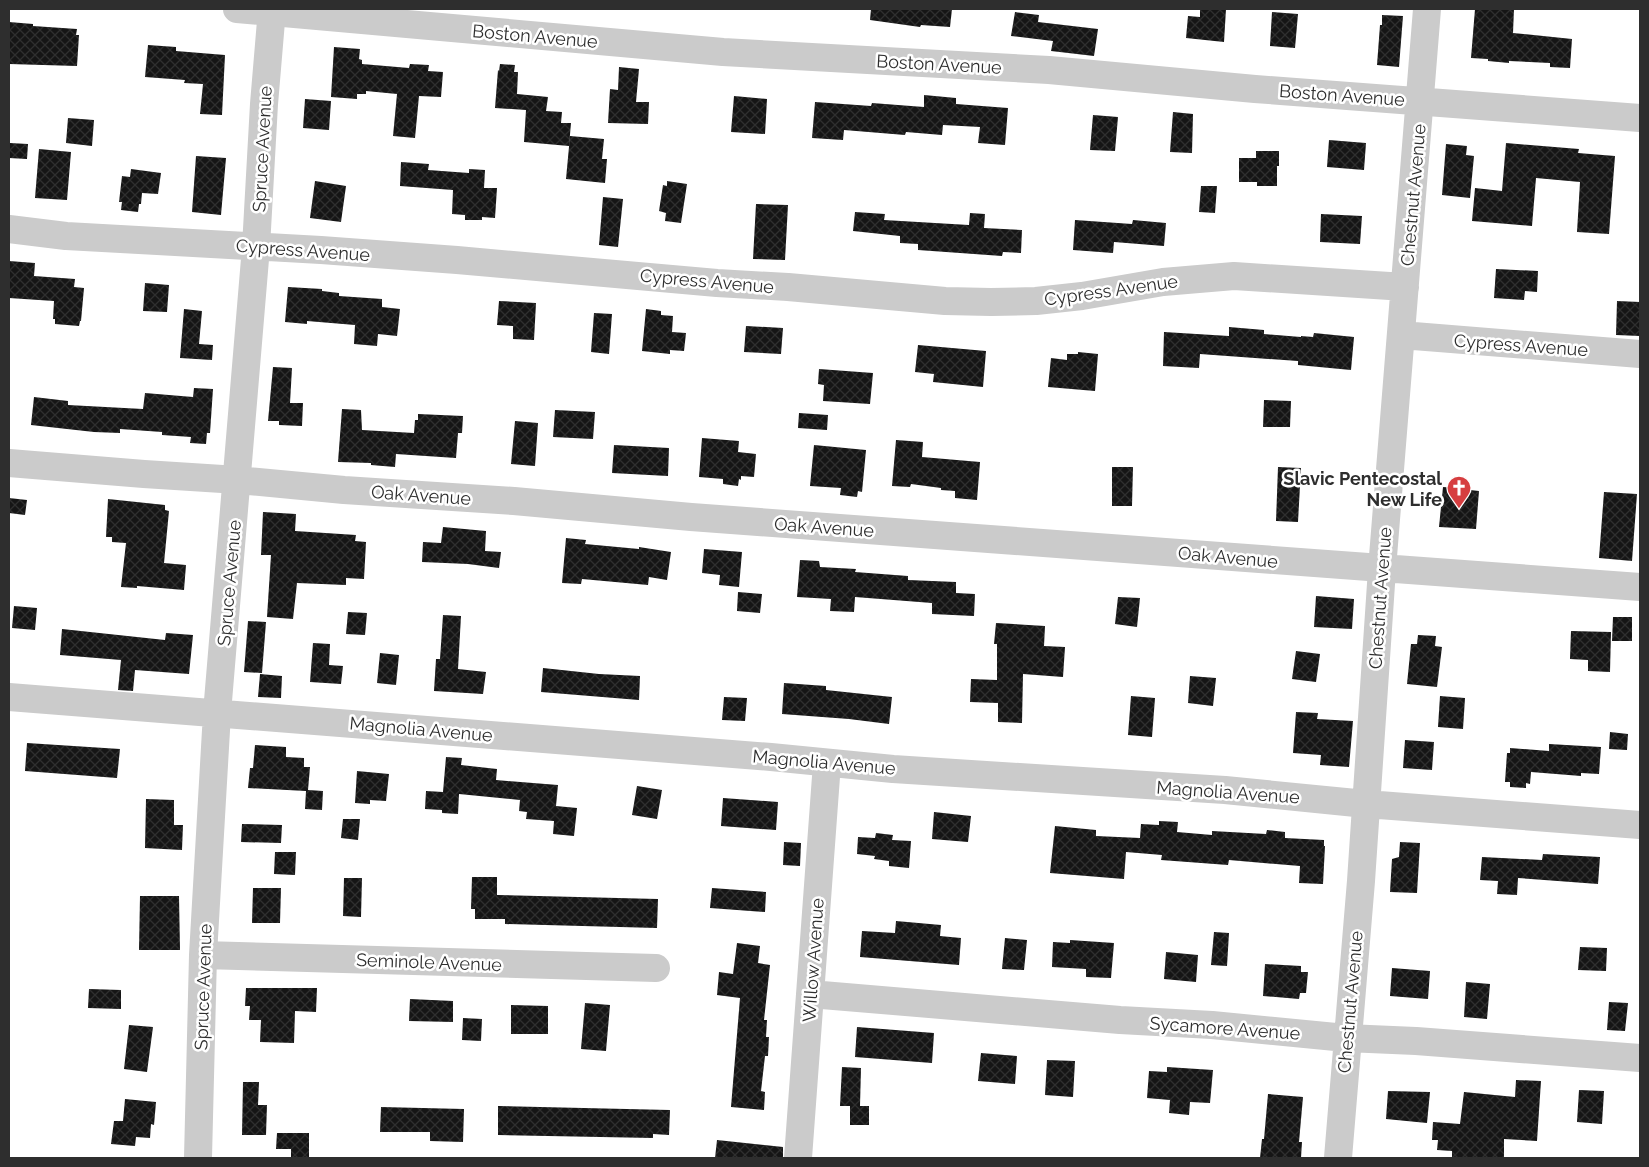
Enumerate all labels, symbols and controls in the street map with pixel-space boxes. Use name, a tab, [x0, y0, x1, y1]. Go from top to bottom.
street label: Boston Avenue	[471, 20, 599, 52]
street label: Boston Avenue	[876, 50, 1003, 78]
street label: Boston Avenue	[1279, 80, 1406, 110]
street label: Spruce Avenue	[248, 85, 276, 213]
street label: Chestnut Avenue	[1396, 123, 1430, 267]
street label: Cypress Avenue	[235, 235, 371, 265]
street label: Cypress Avenue	[639, 265, 775, 297]
street label: Cypress Avenue	[1043, 270, 1179, 310]
street label: Cypress Avenue	[1453, 330, 1589, 360]
place label: Slavic Pentecostal New Life	[1283, 468, 1442, 510]
church icon: Slavic Pentecostal New Life	[1446, 475, 1472, 509]
street label: Oak Avenue	[370, 481, 472, 509]
street label: Oak Avenue	[773, 513, 875, 541]
street label: Spruce Avenue	[213, 519, 245, 647]
street label: Chestnut Avenue	[1365, 526, 1395, 670]
street label: Oak Avenue	[1177, 542, 1279, 572]
street label: Magnolia Avenue	[349, 712, 494, 746]
street label: Magnolia Avenue	[752, 745, 897, 779]
street label: Magnolia Avenue	[1156, 777, 1301, 808]
street label: Willow Avenue	[798, 897, 828, 1023]
street label: Spruce Avenue	[190, 923, 216, 1051]
street label: Chestnut Avenue	[1333, 930, 1367, 1074]
street label: Seminole Avenue	[356, 949, 503, 975]
street label: Sycamore Avenue	[1149, 1012, 1301, 1044]

